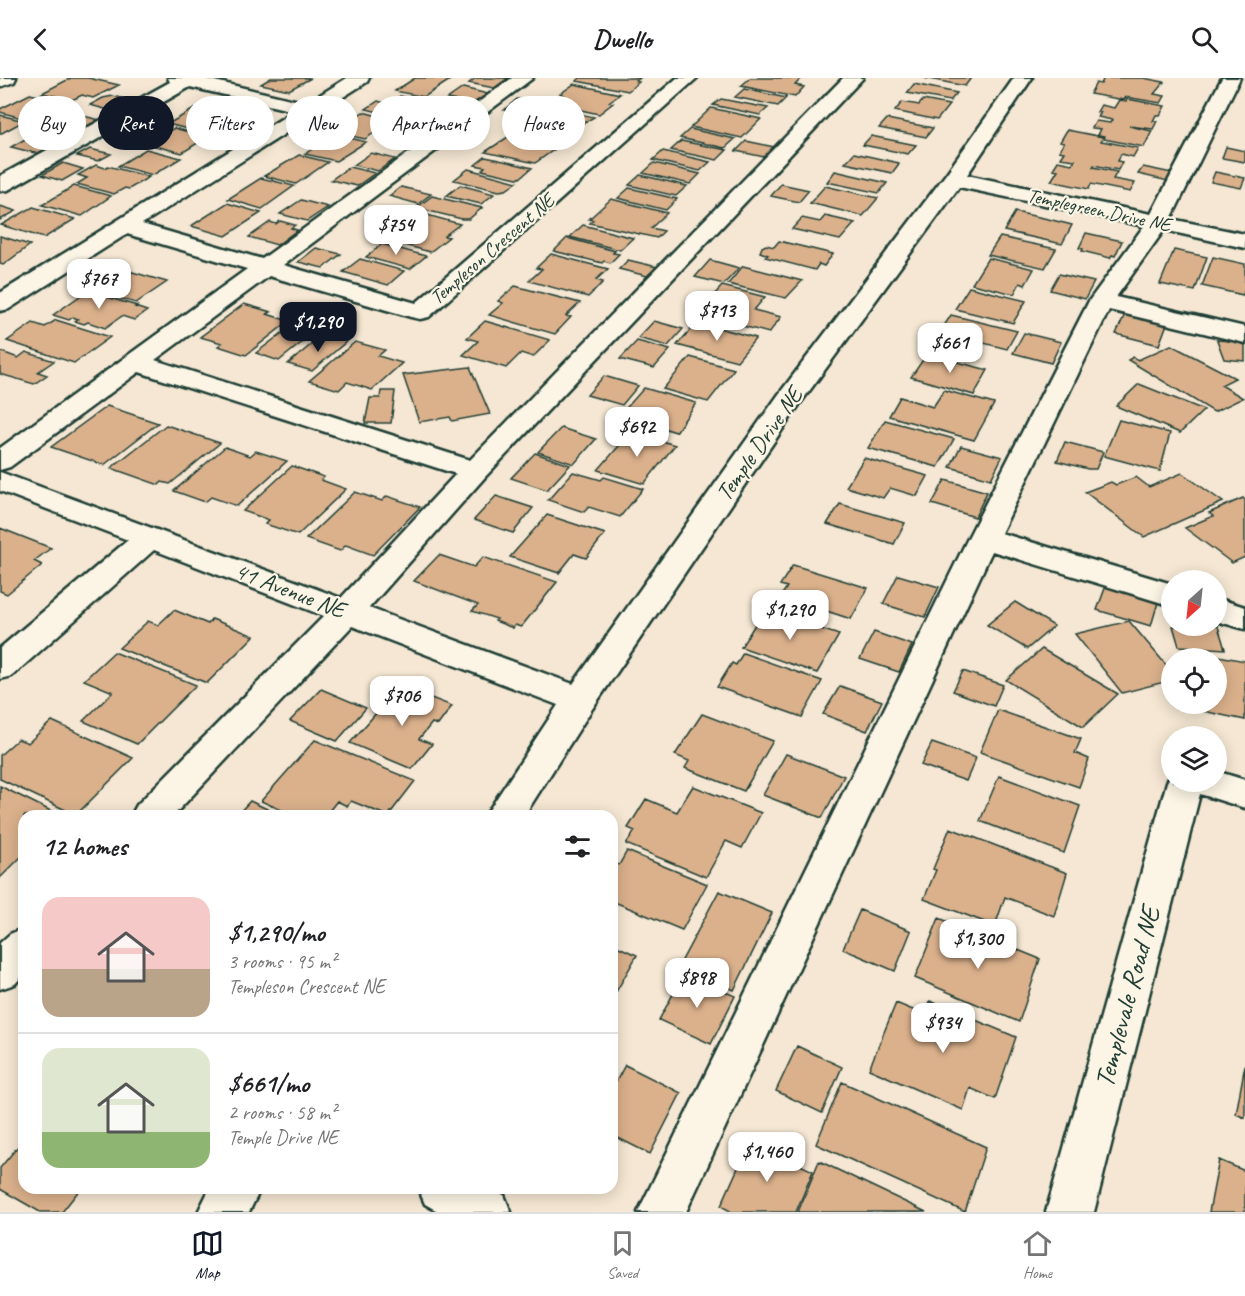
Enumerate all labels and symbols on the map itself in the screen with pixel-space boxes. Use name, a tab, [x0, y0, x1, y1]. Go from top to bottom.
street label: Templegreen Drive NE	[1025, 183, 1175, 238]
street label: Templeson Crescent NE	[425, 187, 561, 310]
pin: $754	[360, 205, 432, 256]
pin: $767	[63, 259, 135, 310]
pin: $713	[681, 291, 753, 342]
pin: $1,290	[269, 302, 367, 353]
pin: $661	[914, 323, 986, 374]
street label: Temple Drive NE	[709, 379, 811, 507]
pin: $692	[601, 407, 673, 458]
street label: 41 Avenue NE	[231, 555, 352, 626]
north arrow	[1161, 570, 1227, 636]
pin: $1,290	[741, 590, 839, 641]
pin: $706	[366, 676, 438, 727]
street label: Templevale Road NE	[1086, 900, 1169, 1091]
pin: $1,300	[929, 919, 1027, 970]
pin: $898	[661, 958, 733, 1009]
pin: $934	[907, 1003, 979, 1054]
pin: $1,460	[718, 1132, 816, 1183]

